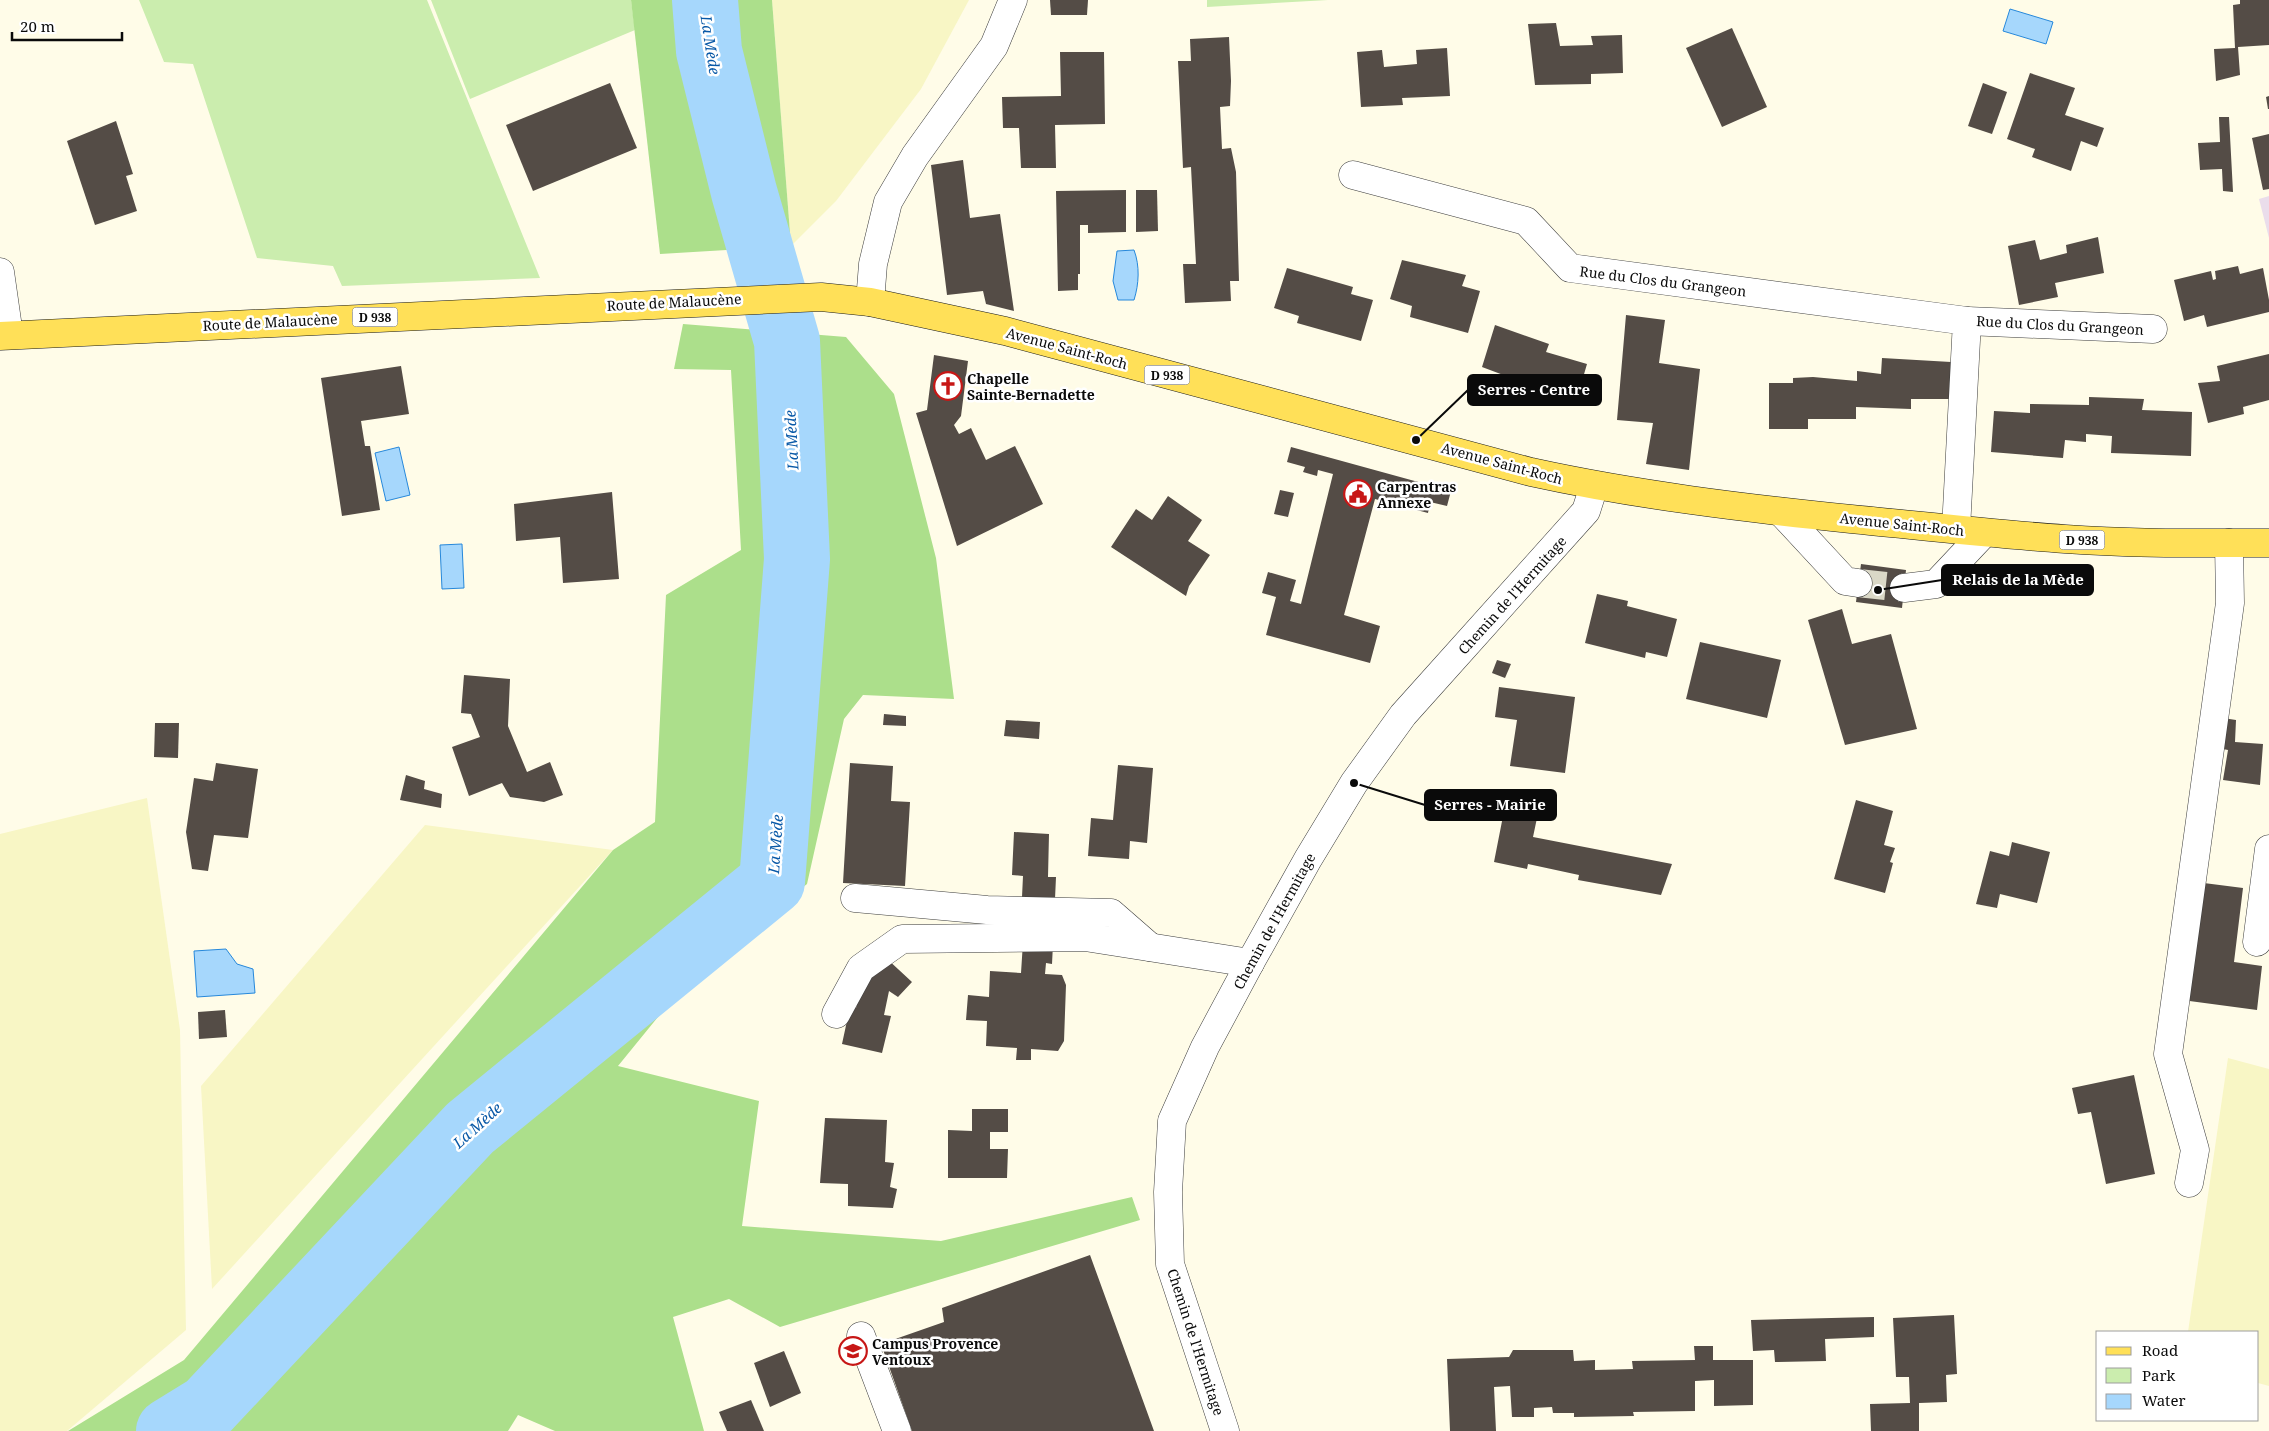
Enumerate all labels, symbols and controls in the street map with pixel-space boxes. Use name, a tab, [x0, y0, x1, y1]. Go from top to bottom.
scale bar	[12, 10, 122, 42]
water label: La Mède	[696, 13, 726, 77]
text: 20 m	[20, 16, 55, 36]
street label: Rue du Clos du Grangeon	[1579, 261, 1747, 301]
street label: Route de Malaucène	[606, 289, 742, 315]
road number: D 938	[352, 308, 398, 326]
street label: Route de Malaucène	[202, 309, 338, 335]
street label: Rue du Clos du Grangeon	[1976, 311, 2144, 339]
street label: Avenue Saint-Roch	[1004, 323, 1130, 373]
road number: D 938	[1144, 366, 1190, 384]
place label: Chapelle Sainte-Bernadette	[967, 369, 1095, 404]
church icon: Chapelle Sainte-Bernadette	[933, 371, 963, 401]
callout: Serres - Centre	[1468, 375, 1601, 405]
text: Serres - Centre	[1478, 379, 1590, 399]
water label: La Mède	[779, 409, 803, 471]
street label: Avenue Saint-Roch	[1439, 438, 1565, 488]
place label: Carpentras Annexe	[1377, 477, 1457, 512]
public building icon: Carpentras Annexe	[1343, 479, 1373, 509]
street label: Avenue Saint-Roch	[1839, 508, 1965, 540]
road number: D 938	[2060, 530, 2104, 550]
street label: Chemin de l'Hermitage	[1454, 532, 1570, 658]
callout: Relais de la Mède	[1942, 565, 2093, 595]
text: Relais de la Mède	[1952, 569, 2084, 589]
callout: Serres - Mairie	[1425, 790, 1556, 820]
text: Serres - Mairie	[1434, 794, 1546, 814]
water label: La Mède	[763, 813, 787, 875]
street label: Chemin de l'Hermitage	[1229, 849, 1319, 993]
water label: La Mède	[447, 1097, 506, 1153]
street label: Chemin de l'Hermitage	[1163, 1266, 1229, 1418]
legend	[2096, 1331, 2259, 1421]
place label: Campus Provence Ventoux	[872, 1334, 998, 1369]
school or university icon: Campus Provence Ventoux	[838, 1336, 868, 1366]
text: Road	[2142, 1340, 2178, 1360]
text: Park	[2142, 1365, 2176, 1385]
text: Water	[2142, 1390, 2185, 1410]

